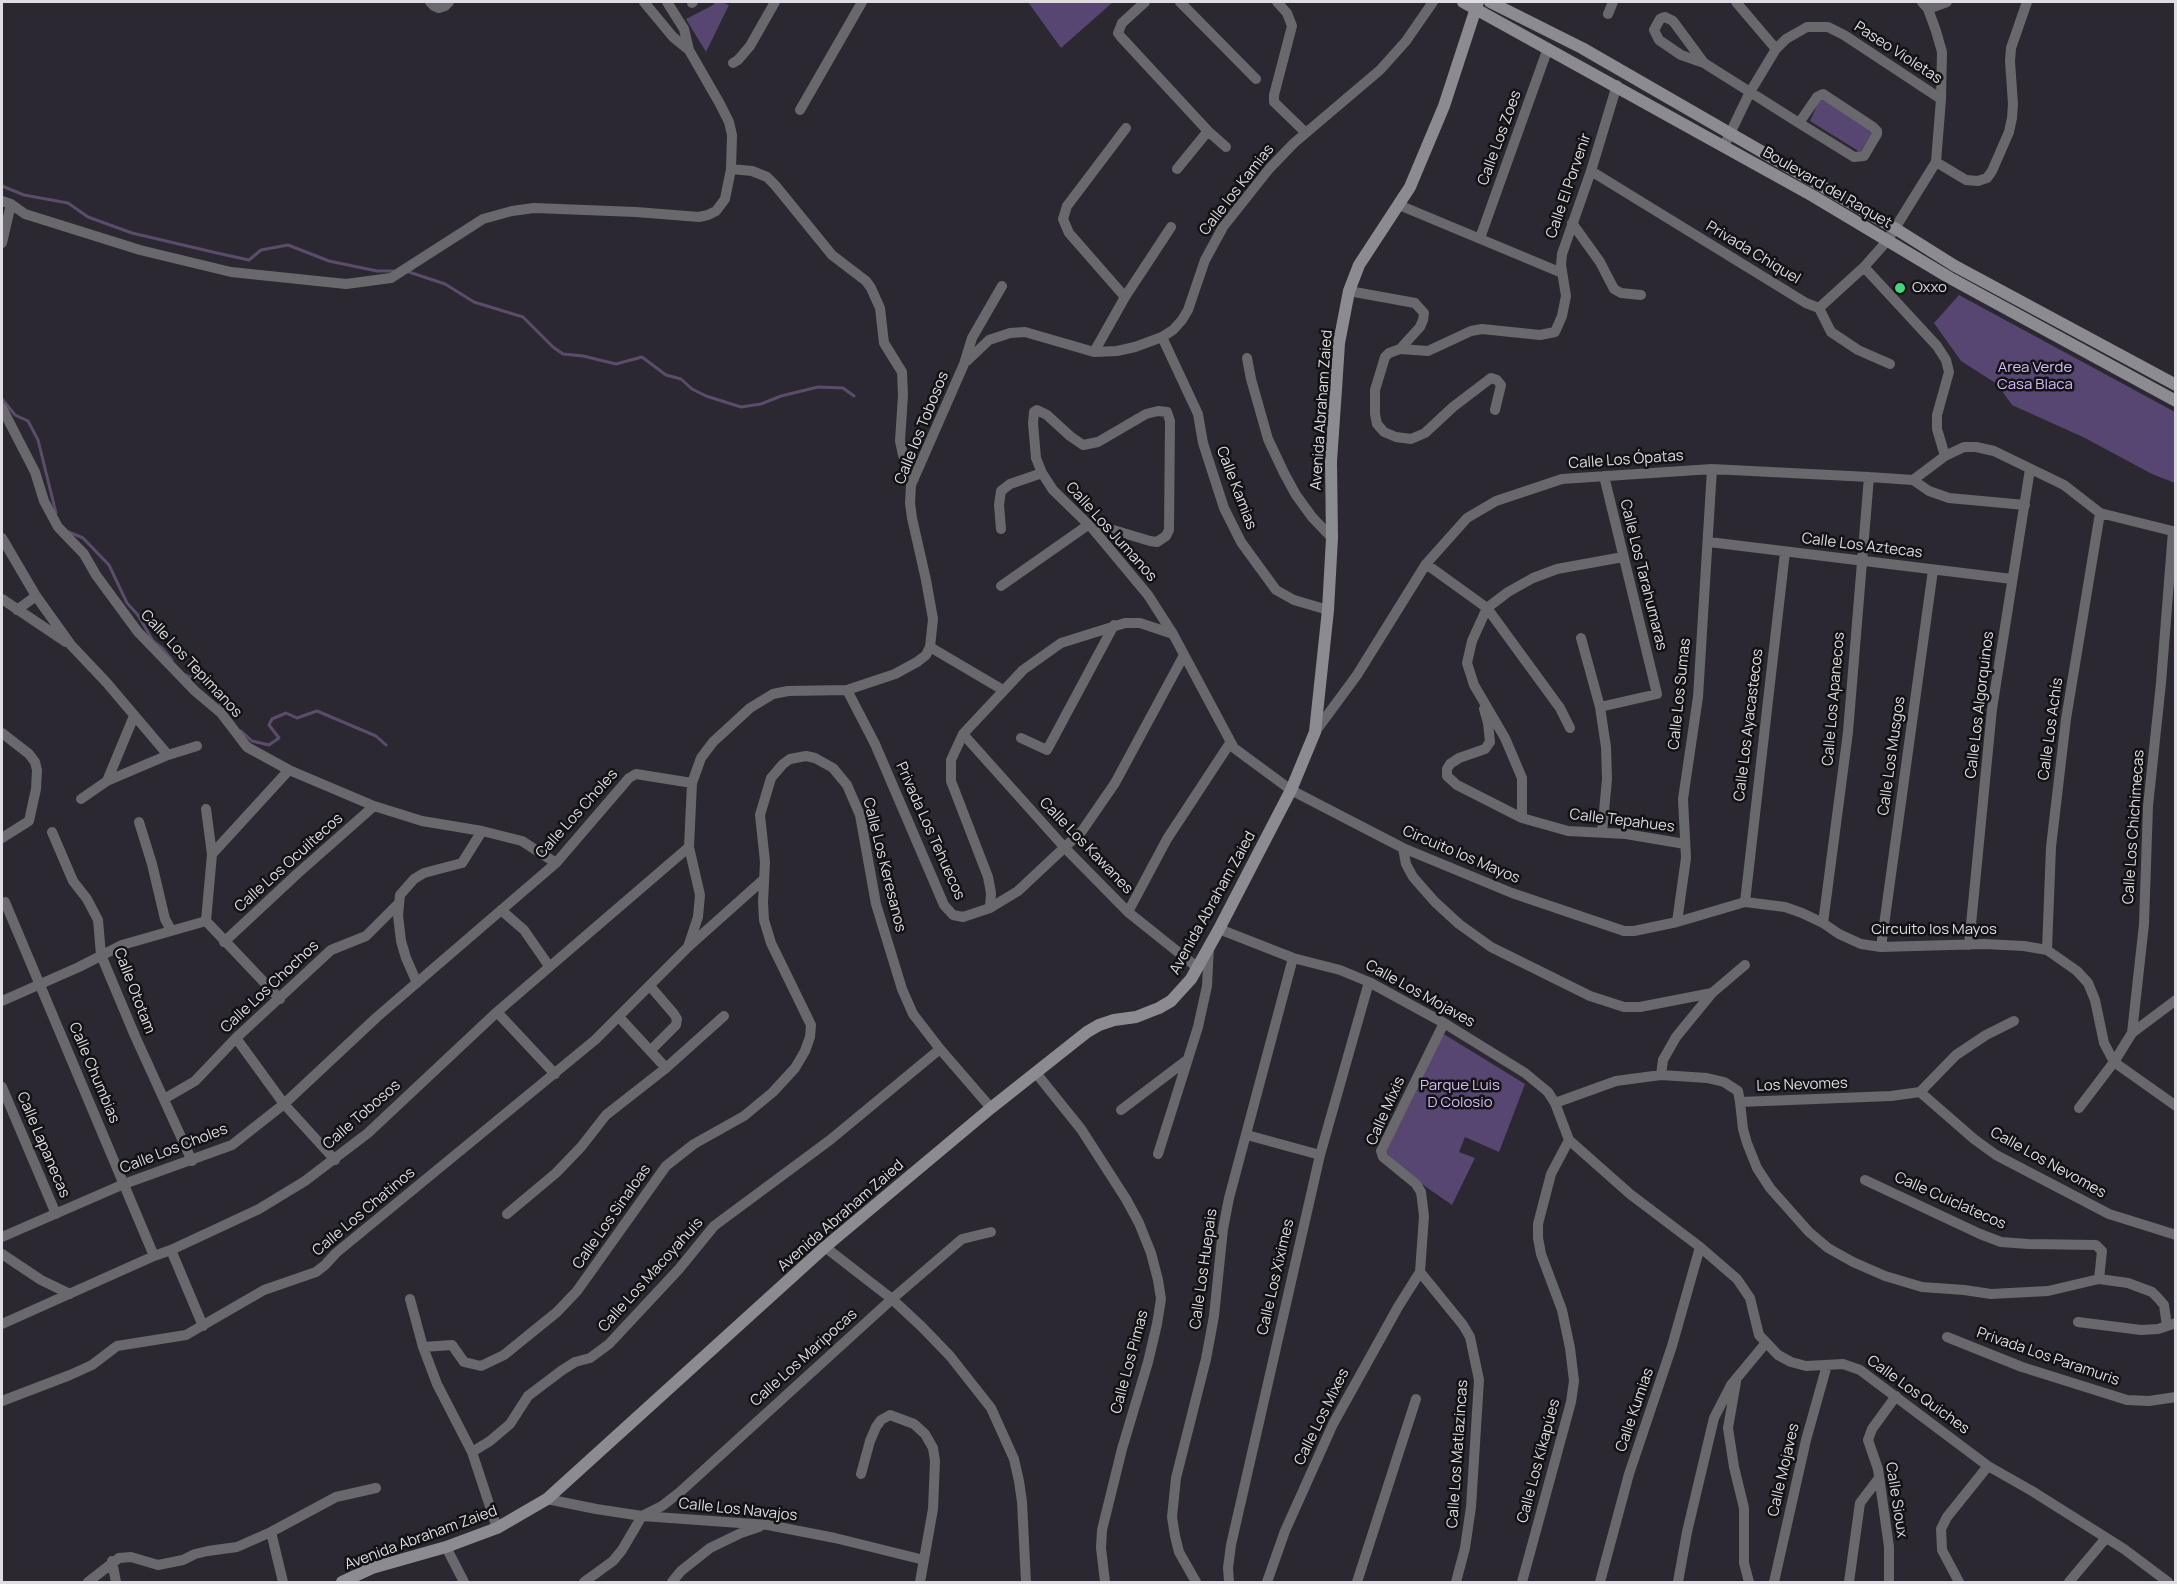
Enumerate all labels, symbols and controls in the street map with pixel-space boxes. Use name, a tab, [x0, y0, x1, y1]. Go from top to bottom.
street label: Paseo Violetas	[1851, 18, 1945, 88]
street label: Calle Los Zoes	[1474, 88, 1526, 188]
street label: Calle El Porvenir	[1543, 131, 1595, 241]
street label: Calle los Kamias	[1196, 141, 1278, 239]
street label: Boulevard del Raquet	[1759, 144, 1895, 232]
street label: Privada Chiquel	[1703, 218, 1803, 288]
place label: Oxxo	[1912, 279, 1947, 297]
marker: Oxxo	[1893, 281, 1907, 295]
street label: Avenida Abraham Zaied	[1307, 329, 1337, 491]
park label: Area Verde Casa Blaca	[1997, 359, 2073, 394]
street label: Calle los Tobosos	[891, 369, 953, 487]
street label: Calle Kamias	[1212, 444, 1260, 532]
street label: Calle Los Ópatas	[1568, 447, 1684, 473]
street label: Calle Los Jumanos	[1062, 479, 1160, 585]
street label: Calle Los Tarahumaras	[1616, 498, 1670, 652]
street label: Calle Los Aztecas	[1801, 530, 1923, 562]
street label: Calle Los Tepimanos	[137, 607, 245, 721]
street label: Calle Los Algorquinos	[1962, 630, 1998, 780]
street label: Calle Los Apanecos	[1819, 631, 1849, 767]
street label: Calle Los Sumas	[1665, 637, 1695, 751]
street label: Calle Los Ayacastecos	[1731, 648, 1767, 802]
street label: Calle Los Achís	[2035, 677, 2067, 781]
street label: Calle Los Musgos	[1875, 695, 1909, 817]
street label: Calle Los Chichimecas	[2120, 749, 2148, 905]
street label: Privada Los Tehuecos	[892, 759, 968, 903]
street label: Calle Los Choles	[532, 766, 622, 862]
street label: Calle Los Kawanes	[1035, 794, 1137, 898]
street label: Calle Los Keresanos	[859, 796, 909, 934]
street label: Calle Tepahues	[1568, 806, 1676, 836]
street label: Calle Los Ocuiltecos	[231, 810, 347, 916]
street label: Circuito los Mayos	[1400, 822, 1522, 888]
street label: Avenida Abraham Zaied	[1166, 828, 1260, 978]
street label: Circuito los Mayos	[1871, 921, 1997, 939]
street label: Calle Los Chochos	[217, 937, 323, 1037]
street label: Calle Ototam	[109, 946, 159, 1036]
street label: Calle Los Mojaves	[1362, 956, 1478, 1032]
street label: Calle Chumbias	[65, 1020, 123, 1126]
street label: Calle Mixis	[1363, 1074, 1409, 1148]
street label: Los Nevomes	[1756, 1074, 1848, 1096]
street label: Calle Tobosos	[320, 1076, 404, 1154]
park label: Parque Luis D Colosio	[1420, 1077, 1500, 1112]
street label: Calle Lapanecas	[13, 1089, 73, 1201]
street label: Calle Los Choles	[118, 1120, 230, 1178]
street label: Calle Los Nevomes	[1987, 1124, 2109, 1202]
street label: Avenida Abraham Zaied	[774, 1156, 908, 1276]
street label: Calle Los Sinaloas	[569, 1161, 655, 1273]
street label: Calle Los Chatinos	[309, 1164, 419, 1260]
street label: Calle Cuiclatecos	[1891, 1168, 2009, 1234]
street label: Calle Los Huepais	[1187, 1208, 1221, 1330]
street label: Calle Los Macoyahuis	[595, 1214, 707, 1336]
street label: Calle Los Xiximes	[1254, 1217, 1298, 1337]
street label: Calle Los Maripocas	[747, 1305, 861, 1411]
street label: Calle Los Pimas	[1108, 1308, 1152, 1416]
street label: Privada Los Paramuris	[1974, 1324, 2122, 1390]
street label: Calle Los Quiches	[1863, 1352, 1973, 1438]
street label: Calle Los Mixes	[1291, 1366, 1353, 1468]
street label: Calle Kumias	[1612, 1366, 1658, 1454]
street label: Calle Los Matlazincas	[1444, 1379, 1472, 1529]
street label: Calle Los Kikapúes	[1514, 1397, 1564, 1525]
street label: Calle Mojaves	[1765, 1422, 1803, 1518]
street label: Calle Sioux	[1881, 1461, 1911, 1539]
street label: Calle Los Navajos	[678, 1495, 798, 1525]
street label: Avenida Abraham Zaied	[342, 1502, 500, 1574]

